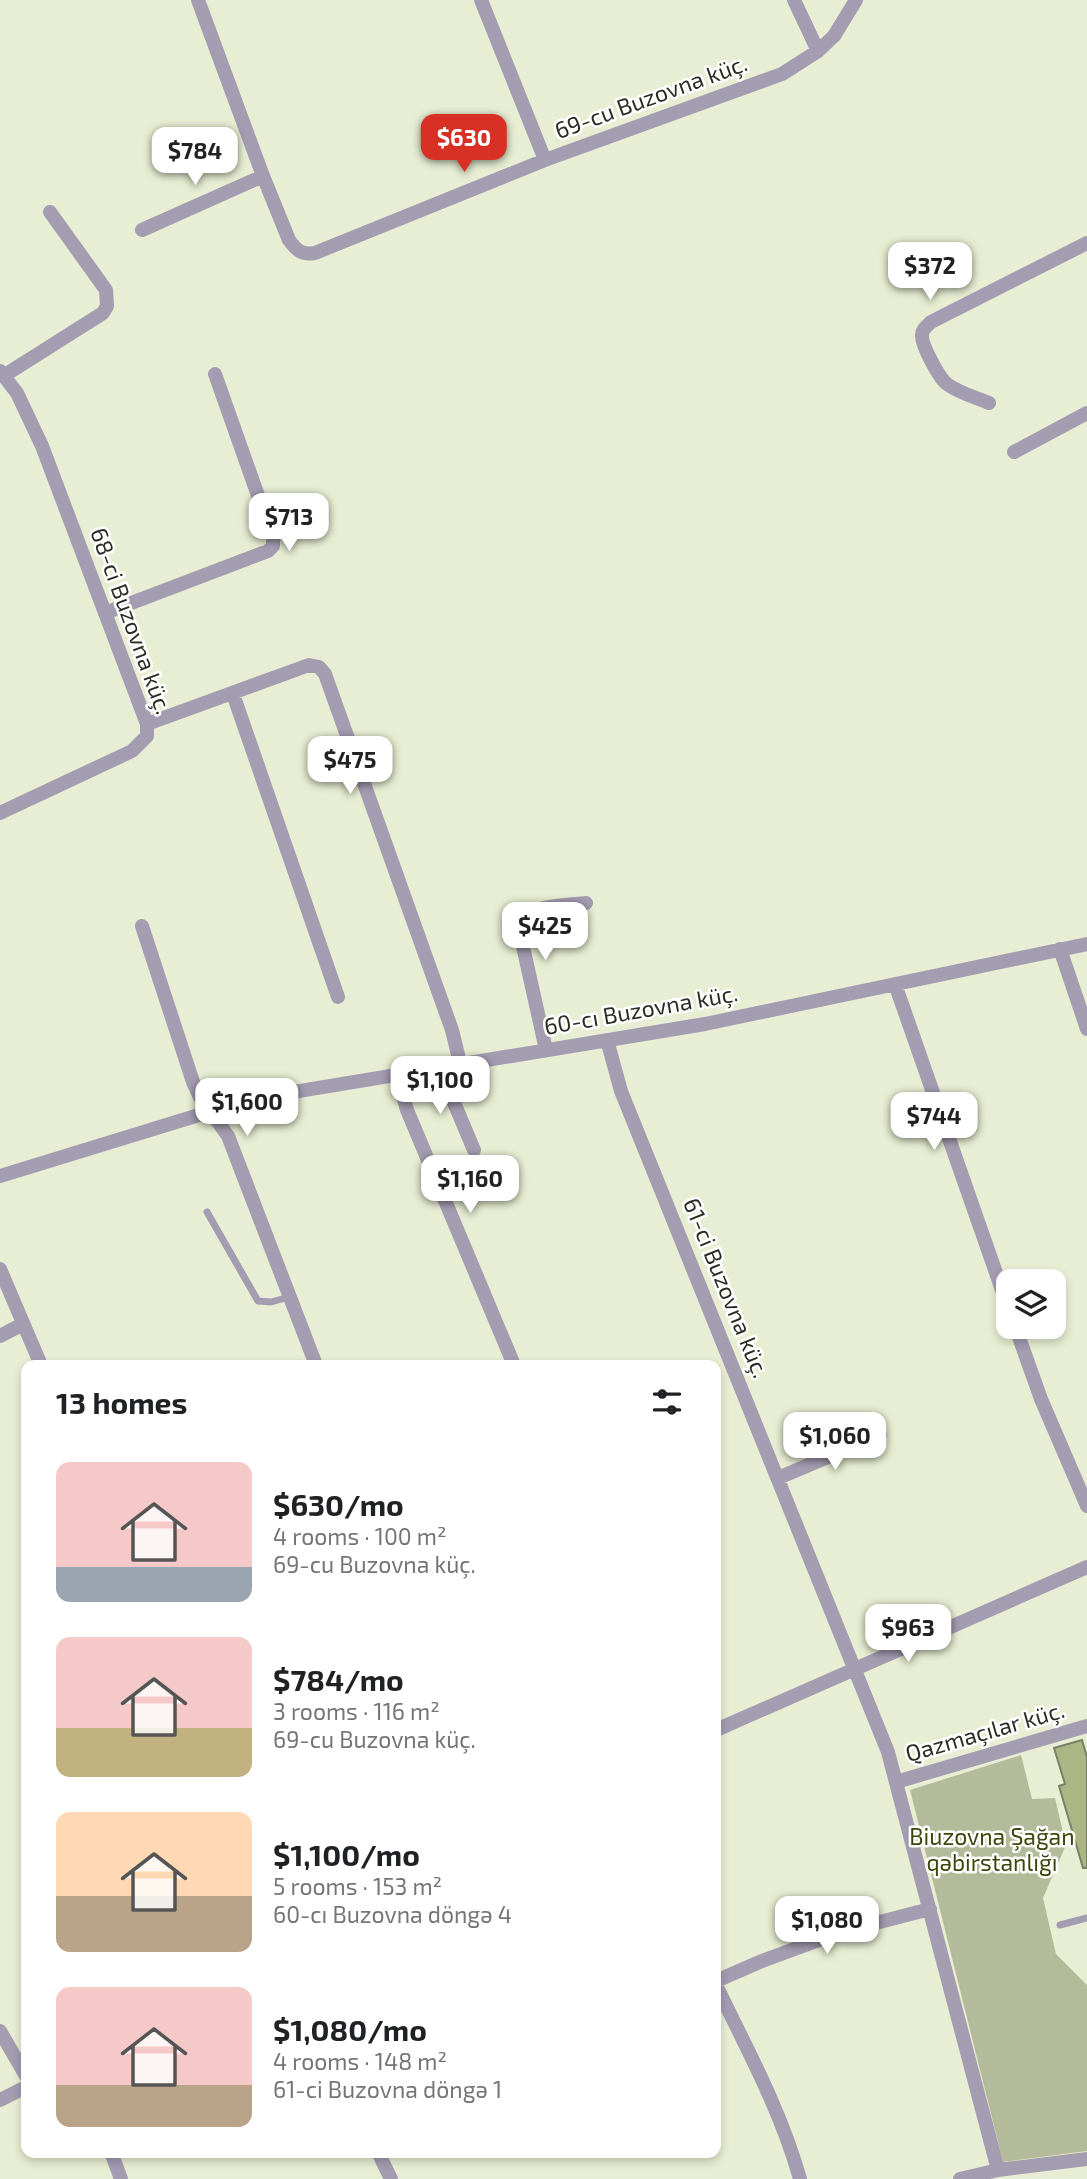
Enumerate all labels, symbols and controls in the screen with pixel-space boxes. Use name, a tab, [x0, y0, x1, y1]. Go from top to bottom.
street label: 69-cu Buzovna küç.	[551, 48, 751, 145]
pin: $630	[423, 114, 505, 174]
text: $630	[437, 123, 491, 151]
pin: $784	[154, 128, 236, 187]
text: $784	[168, 136, 222, 164]
pin: $372	[889, 243, 971, 302]
text: $372	[904, 251, 956, 279]
pin: $713	[248, 494, 330, 553]
text: $713	[265, 502, 313, 530]
street label: 68-ci Buzovna küç.	[84, 524, 179, 718]
pin: $475	[309, 736, 391, 796]
text: $475	[324, 745, 376, 773]
pin: $425	[504, 902, 586, 962]
text: $425	[518, 911, 572, 939]
street label: 60-cı Buzovna küç.	[542, 978, 740, 1041]
pin: $1,100	[383, 1056, 497, 1116]
text: $1,100	[407, 1065, 473, 1093]
pin: $1,600	[190, 1078, 304, 1138]
text: $1,600	[211, 1087, 283, 1115]
pin: $744	[893, 1092, 975, 1152]
text: $744	[907, 1101, 961, 1129]
pin: $1,160	[413, 1156, 527, 1215]
text: $1,160	[437, 1164, 503, 1192]
street label: 61-ci Buzovna küç.	[677, 1194, 776, 1382]
map controls	[996, 1269, 1066, 1339]
button: layers	[996, 1269, 1066, 1339]
icon: filters	[648, 1383, 686, 1421]
text: 13 homes	[56, 1384, 187, 1420]
pin: $1,060	[778, 1412, 892, 1472]
text: $1,060	[799, 1421, 871, 1449]
text: $630/mo	[273, 1486, 404, 1522]
icon: home	[112, 1490, 196, 1574]
text: 4 rooms · 100 m²	[273, 1522, 447, 1550]
text: 69-cu Buzovna küç.	[273, 1550, 476, 1578]
pin: $963	[867, 1604, 949, 1664]
text: $963	[881, 1613, 935, 1641]
text: $784/mo	[273, 1661, 404, 1697]
icon: home	[112, 1665, 196, 1749]
street label: Qazmaçılar küç.	[902, 1695, 1068, 1768]
text: 3 rooms · 116 m²	[273, 1697, 440, 1725]
text: 69-cu Buzovna küç.	[273, 1725, 476, 1753]
park label: Biuzovna Şağan qəbirstanlığı	[909, 1822, 1075, 1876]
text: $1,100/mo	[273, 1836, 420, 1872]
icon: home	[112, 1840, 196, 1924]
text: 5 rooms · 153 m²	[273, 1872, 442, 1900]
pin: $1,080	[770, 1896, 884, 1956]
text: 60-cı Buzovna döngə 4	[273, 1900, 512, 1928]
text: $1,080	[791, 1905, 863, 1933]
text: $1,080/mo	[273, 2011, 427, 2047]
icon: home	[112, 2015, 196, 2099]
text: 4 rooms · 148 m²	[273, 2047, 447, 2075]
text: 61-ci Buzovna döngə 1	[273, 2075, 502, 2103]

